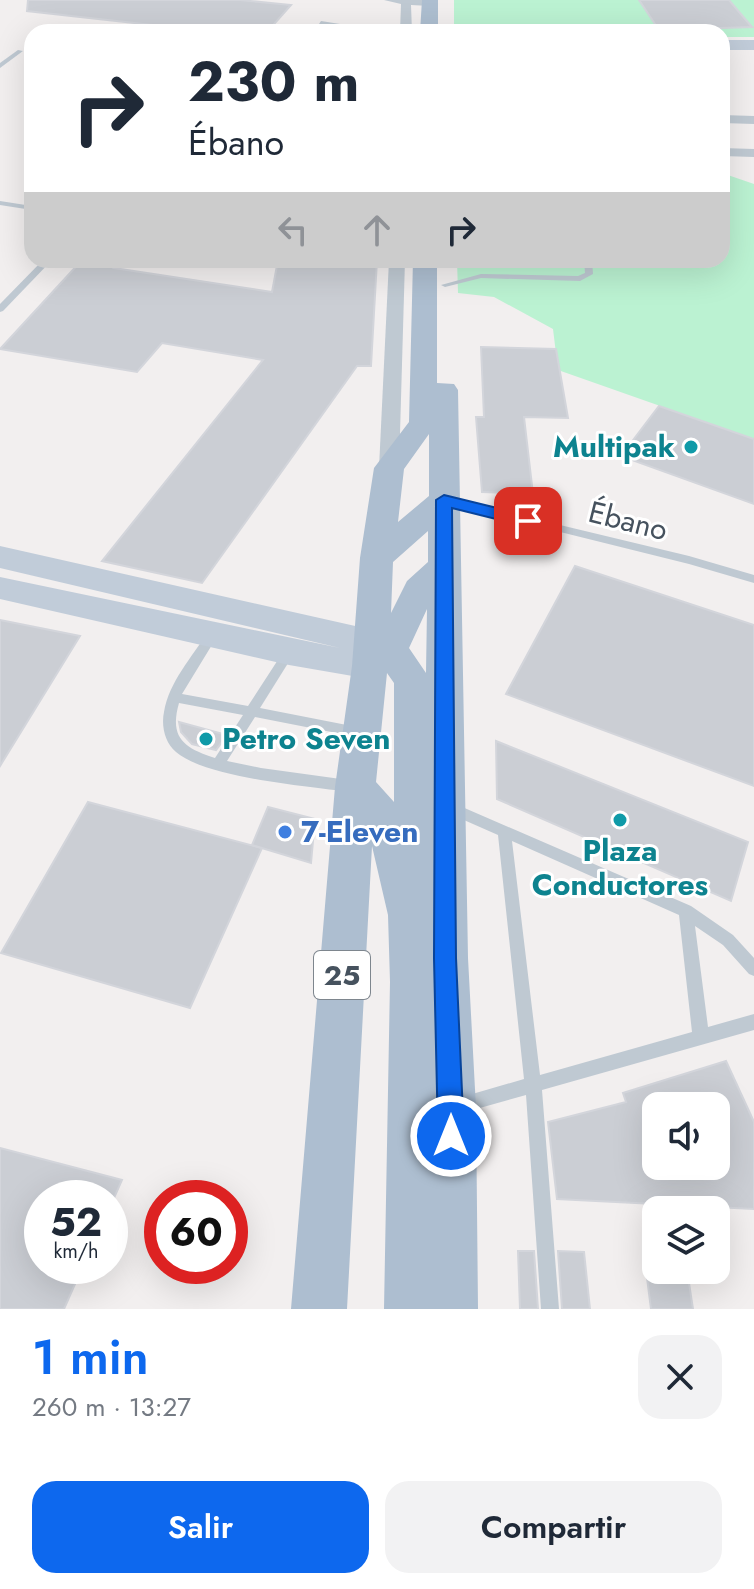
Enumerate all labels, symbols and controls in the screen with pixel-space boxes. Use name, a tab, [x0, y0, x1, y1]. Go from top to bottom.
text: 230 m	[188, 41, 359, 122]
icon: right	[56, 56, 160, 160]
text: Ébano	[188, 116, 284, 168]
icon: left	[271, 208, 315, 252]
icon: ahead	[355, 208, 399, 252]
icon: right	[439, 208, 483, 252]
place label: Multipak	[553, 425, 676, 468]
marker: Multipak	[682, 438, 700, 456]
pin	[494, 487, 562, 555]
street label: Ébano	[584, 490, 672, 551]
icon: arrive	[506, 499, 550, 543]
place label: Petro Seven	[222, 717, 390, 760]
marker: Petro Seven	[197, 730, 215, 748]
place label: 7-Eleven	[301, 810, 418, 853]
marker: Plaza Conductores	[611, 811, 629, 829]
marker: 7-Eleven	[276, 823, 294, 841]
place label: Plaza Conductores	[532, 829, 708, 906]
road number: 25	[314, 951, 370, 999]
map controls	[642, 1092, 730, 1284]
button: sound	[642, 1092, 730, 1180]
position arrow	[409, 1094, 493, 1178]
speed limit sign: 60	[144, 1180, 248, 1284]
text: 52	[50, 1193, 102, 1251]
button: layers	[642, 1196, 730, 1284]
text: km/h	[53, 1237, 99, 1266]
text: 1 min	[32, 1323, 149, 1392]
button: close	[638, 1335, 722, 1419]
text: 260 m · 13:27	[32, 1388, 191, 1426]
button: Salir	[32, 1481, 369, 1573]
button: Compartir	[385, 1481, 722, 1573]

